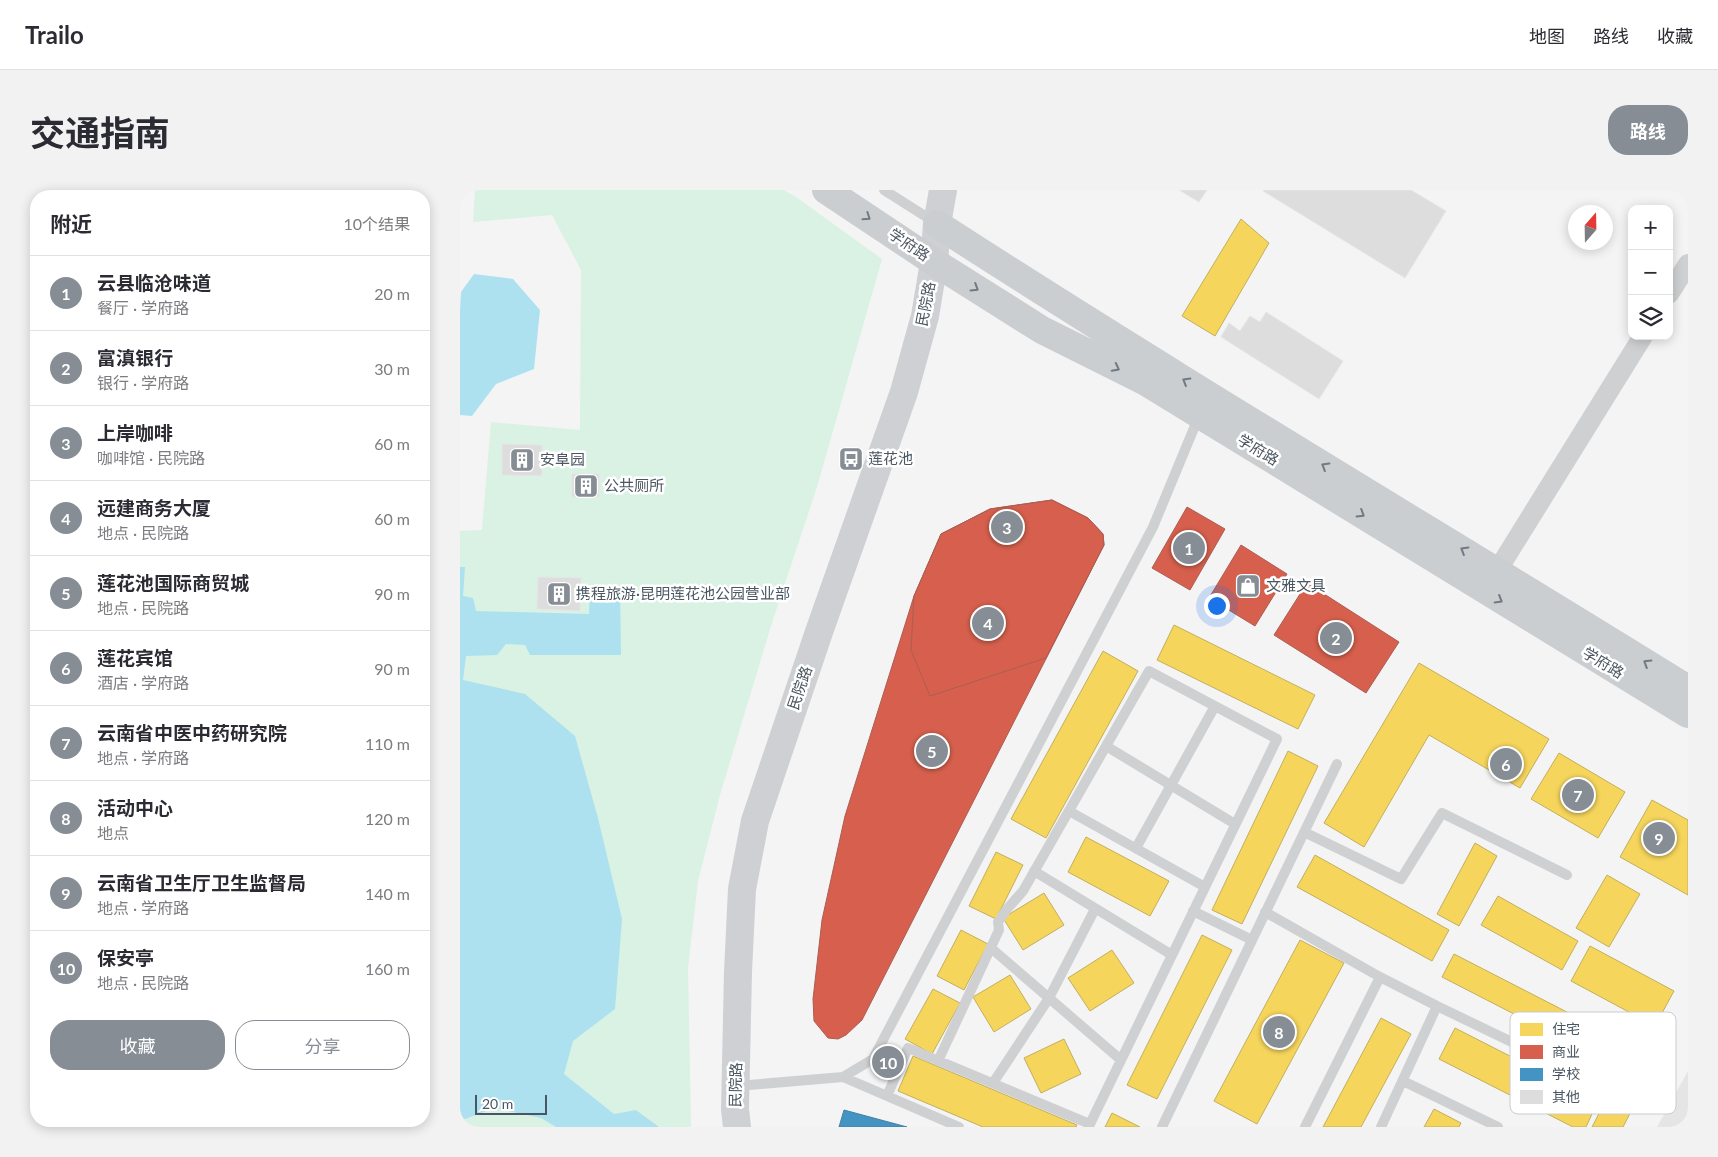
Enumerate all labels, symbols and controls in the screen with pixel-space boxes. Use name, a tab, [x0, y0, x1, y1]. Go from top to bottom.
text: Trailo	[25, 20, 84, 49]
text: 地图	[1529, 25, 1565, 47]
text: 路线	[1593, 25, 1629, 47]
text: 收藏	[1657, 25, 1693, 47]
button: 路线	[1608, 105, 1688, 155]
text: 交通指南	[30, 111, 170, 153]
north arrow	[1568, 205, 1613, 250]
map controls	[1628, 205, 1673, 340]
button: +	[1628, 205, 1673, 250]
text: 附近	[50, 211, 92, 236]
one-way arrow	[861, 211, 870, 220]
text: 10个结果	[343, 214, 410, 233]
street label: 学府路	[886, 224, 933, 264]
button: −	[1628, 250, 1673, 295]
text: 云县临沧味道	[97, 271, 211, 294]
street label: 民院路	[912, 280, 938, 328]
one-way arrow	[969, 282, 978, 291]
text: 1	[61, 284, 71, 303]
text: 20 m	[374, 284, 410, 303]
button: layers	[1628, 295, 1673, 340]
text: 餐厅 · 学府路	[97, 298, 189, 317]
text: 富滇银行	[97, 346, 173, 369]
text: 2	[61, 359, 71, 378]
text: 30 m	[374, 359, 410, 378]
one-way arrow	[1111, 361, 1120, 372]
text: 银行 · 学府路	[97, 373, 189, 392]
one-way arrow	[1183, 378, 1192, 388]
text: 上岸咖啡	[97, 421, 173, 444]
street label: 学府路	[1235, 430, 1282, 468]
text: 3	[61, 434, 71, 453]
text: 60 m	[374, 434, 410, 453]
bus stop icon: 莲花池	[838, 446, 864, 472]
building icon: 安阜园	[509, 447, 535, 473]
text: 咖啡馆 · 民院路	[97, 448, 205, 467]
place label: 莲花池	[868, 449, 913, 467]
place label: 安阜园	[540, 450, 585, 468]
one-way arrow	[1321, 462, 1330, 472]
building icon: 公共厕所	[573, 473, 599, 499]
place label: 公共厕所	[604, 476, 664, 494]
text: 远建商务大厦	[97, 496, 211, 519]
pin: 3	[991, 508, 1023, 546]
one-way arrow	[1355, 508, 1364, 517]
text: 4	[61, 509, 71, 528]
text: 60 m	[374, 509, 410, 528]
text: 地点 · 民院路	[97, 523, 189, 542]
pin: 1	[1173, 529, 1205, 567]
one-way arrow	[1460, 547, 1469, 557]
text: 莲花池国际商贸城	[97, 571, 249, 594]
shop icon: 文雅文具	[1235, 573, 1261, 599]
place label: 文雅文具	[1266, 576, 1326, 594]
building icon: 携程旅游·昆明莲花池公园营业部	[546, 581, 572, 607]
text: 5	[61, 584, 71, 603]
text: 90 m	[374, 584, 410, 603]
place label: 携程旅游·昆明莲花池公园营业部	[576, 584, 790, 602]
your location	[1204, 593, 1230, 619]
one-way arrow	[1493, 593, 1502, 603]
text: 地点 · 民院路	[97, 598, 189, 617]
pin: 4	[972, 604, 1004, 642]
pin: 2	[1320, 619, 1352, 657]
street label: 学府路	[1580, 643, 1627, 681]
text: 莲花宾馆	[97, 646, 173, 669]
text: 6	[61, 659, 71, 678]
text: 90 m	[374, 659, 410, 678]
one-way arrow	[1643, 660, 1652, 670]
street label: 民院路	[783, 663, 815, 712]
text: 酒店 · 学府路	[97, 673, 189, 692]
text: 云南省中医中药研究院	[97, 721, 287, 744]
pin: 5	[916, 732, 948, 770]
text: 7	[61, 734, 71, 753]
text: 110 m	[365, 734, 410, 753]
pin: 6	[1490, 745, 1522, 783]
text: 地点 · 学府路	[97, 748, 189, 767]
pin: 7	[1562, 776, 1594, 814]
text: 活动中心	[97, 796, 173, 819]
text: 8	[61, 809, 71, 828]
text: 120 m	[365, 809, 410, 828]
pin: 9	[1643, 819, 1675, 857]
text: 地点	[97, 823, 129, 842]
text: 云南省卫生厅卫生监督局	[97, 871, 306, 894]
text: 9	[61, 884, 71, 903]
text: 140 m	[365, 884, 410, 903]
text: 地点 · 学府路	[97, 898, 189, 917]
text: 保安亭	[97, 946, 154, 969]
text: 10	[57, 959, 75, 978]
text: 160 m	[365, 959, 410, 978]
text: 地点 · 民院路	[97, 973, 189, 992]
legend	[1510, 1012, 1676, 1114]
pin: 8	[1263, 1013, 1295, 1051]
button: 收藏	[50, 1020, 225, 1070]
button: 分享	[235, 1020, 410, 1070]
text: 住宅	[1552, 1020, 1580, 1037]
pin: 10	[872, 1043, 904, 1081]
text: 商业	[1552, 1043, 1580, 1060]
street label: 民院路	[726, 1062, 744, 1108]
text: 学校	[1552, 1065, 1580, 1082]
text: 其他	[1552, 1088, 1580, 1105]
scale bar	[475, 1092, 548, 1115]
text: 20 m	[482, 1095, 513, 1112]

